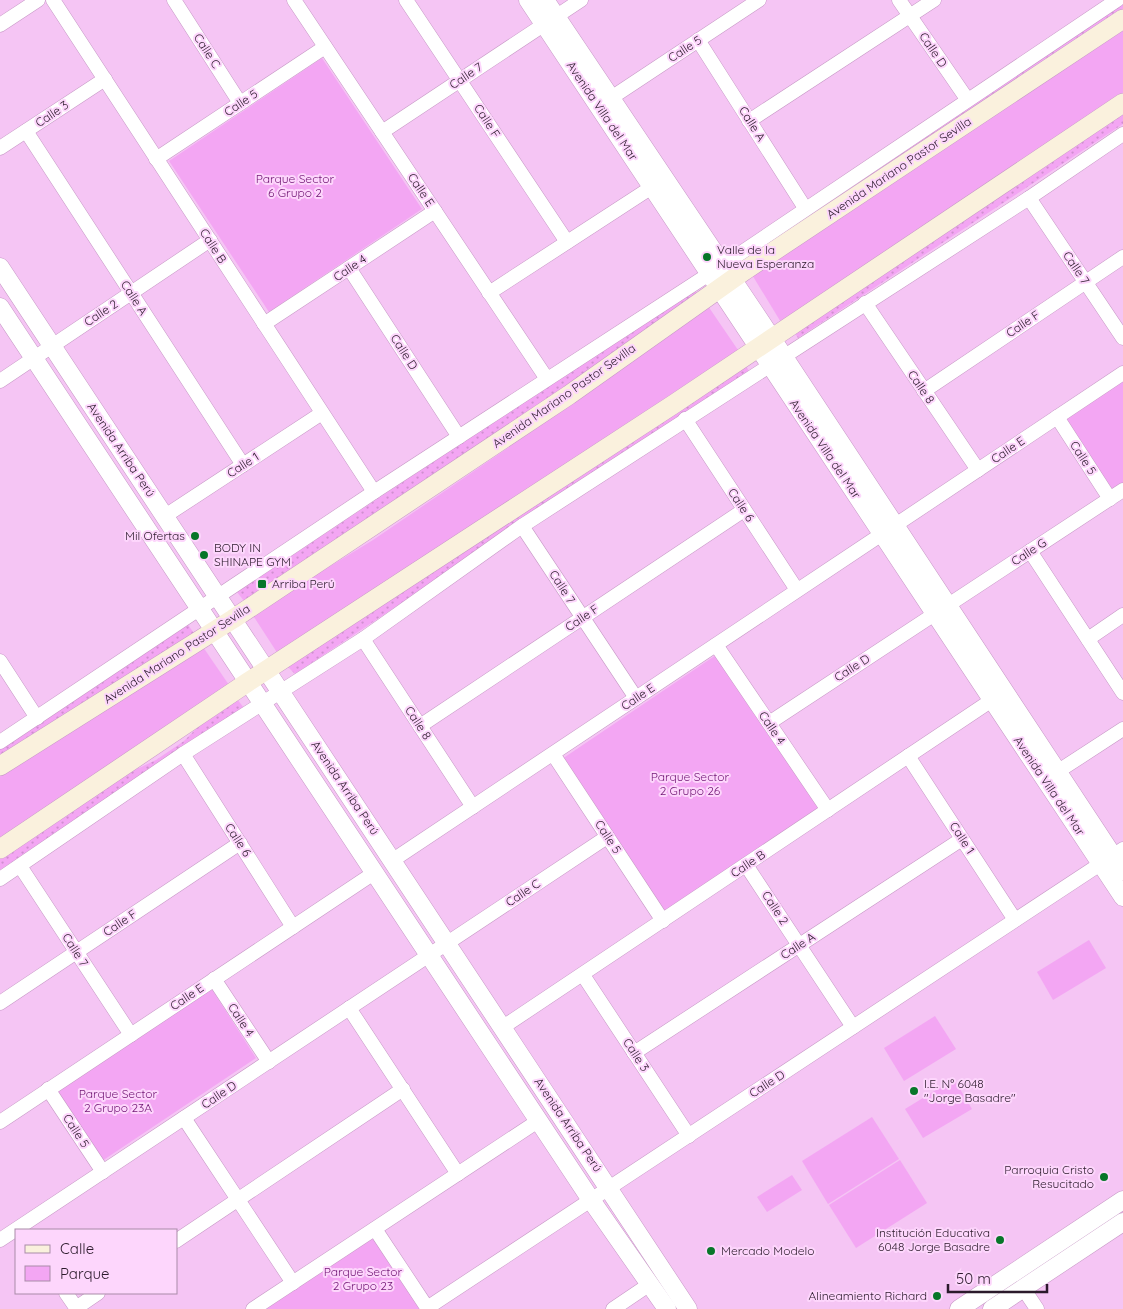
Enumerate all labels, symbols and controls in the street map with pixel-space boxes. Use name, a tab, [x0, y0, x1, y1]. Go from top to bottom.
street label: Calle D	[916, 29, 951, 70]
street label: Calle C	[191, 31, 224, 71]
street label: Calle 5	[665, 32, 704, 65]
street label: Avenida Villa del Mar	[564, 58, 641, 163]
street label: Calle 7	[446, 59, 485, 92]
street label: Calle 5	[221, 86, 260, 119]
street label: Calle 3	[32, 97, 71, 130]
street label: Calle F	[471, 101, 504, 141]
street label: Calle A	[736, 104, 769, 144]
street label: Avenida Mariano Pastor Sevilla	[824, 113, 974, 222]
street label: Calle E	[405, 170, 438, 210]
park label: Parque Sector 6 Grupo 2	[256, 171, 335, 200]
street label: Calle B	[197, 226, 230, 266]
place label: Valle de la Nueva Esperanza	[717, 242, 814, 271]
street label: Calle 7	[1060, 248, 1093, 287]
street label: Calle 4	[330, 251, 369, 284]
marker: Valle de la Nueva Esperanza	[701, 251, 713, 263]
street label: Calle A	[118, 278, 151, 318]
street label: Calle 2	[81, 296, 121, 329]
street label: Calle F	[1003, 307, 1043, 340]
street label: Calle D	[387, 331, 422, 373]
street label: Avenida Mariano Pastor Sevilla	[489, 340, 638, 451]
street label: Calle 8	[905, 367, 938, 406]
street label: Avenida Villa del Mar	[787, 396, 864, 501]
street label: Avenida Arriba Perú	[84, 400, 159, 500]
street label: Calle E	[988, 433, 1028, 466]
street label: Calle 5	[1067, 438, 1100, 477]
street label: Calle 1	[224, 449, 261, 480]
street label: Calle 6	[725, 485, 758, 525]
place label: Mil Ofertas	[125, 528, 185, 543]
marker: Mil Ofertas	[189, 530, 201, 542]
street label: Calle G	[1008, 535, 1049, 568]
place label: BODY IN SHINAPE GYM	[214, 540, 291, 569]
marker: BODY IN SHINAPE GYM	[198, 549, 210, 561]
street label: Calle 7	[546, 567, 579, 606]
place label: Arriba Perú	[272, 576, 335, 591]
marker: Arriba Perú	[256, 578, 268, 590]
street label: Avenida Mariano Pastor Sevilla	[101, 601, 253, 707]
street label: Calle F	[562, 601, 602, 634]
street label: Calle D	[831, 650, 873, 685]
street label: Calle E	[618, 680, 658, 713]
street label: Calle 8	[402, 703, 435, 742]
street label: Calle 4	[756, 708, 789, 747]
street label: Avenida Villa del Mar	[1011, 733, 1088, 838]
street label: Avenida Arriba Perú	[308, 738, 383, 838]
park label: Parque Sector 2 Grupo 26	[651, 769, 730, 798]
street label: Calle 5	[592, 817, 625, 856]
street label: Calle 1	[947, 819, 978, 856]
street label: Calle 6	[222, 820, 255, 860]
street label: Calle B	[728, 847, 768, 881]
street label: Calle C	[503, 876, 543, 910]
street label: Calle 2	[759, 888, 792, 928]
street label: Calle F	[100, 906, 140, 939]
street label: Calle A	[778, 929, 818, 962]
street label: Calle 7	[59, 930, 92, 969]
street label: Calle E	[167, 980, 207, 1013]
street label: Calle 4	[225, 1000, 258, 1039]
street label: Calle 3	[620, 1035, 653, 1074]
street label: Calle D	[746, 1066, 788, 1101]
street label: Avenida Arriba Perú	[531, 1075, 606, 1175]
place label: I.E. N° 6048 "Jorge Basadre"	[924, 1076, 1016, 1105]
street label: Calle D	[198, 1077, 239, 1112]
marker: I.E. N° 6048 "Jorge Basadre"	[908, 1085, 920, 1097]
park label: Parque Sector 2 Grupo 23A	[79, 1086, 158, 1115]
street label: Calle 5	[60, 1111, 93, 1150]
place label: Parroquia Cristo Resucitado	[1004, 1162, 1094, 1191]
marker: Parroquia Cristo Resucitado	[1098, 1171, 1110, 1183]
place label: Institución Educativa 6048 Jorge Basadre	[876, 1225, 990, 1254]
legend	[15, 1229, 178, 1294]
marker: Institución Educativa 6048 Jorge Basadre	[994, 1234, 1006, 1246]
text: Calle	[60, 1239, 94, 1258]
place label: Mercado Modelo	[721, 1243, 814, 1258]
marker: Mercado Modelo	[705, 1245, 717, 1257]
scale bar	[948, 1262, 1047, 1294]
text: Parque	[60, 1264, 110, 1283]
park label: Parque Sector 2 Grupo 23	[324, 1264, 403, 1293]
text: 50 m	[956, 1269, 991, 1288]
place label: Alineamiento Richard	[809, 1288, 927, 1303]
marker: Alineamiento Richard	[931, 1290, 943, 1302]

